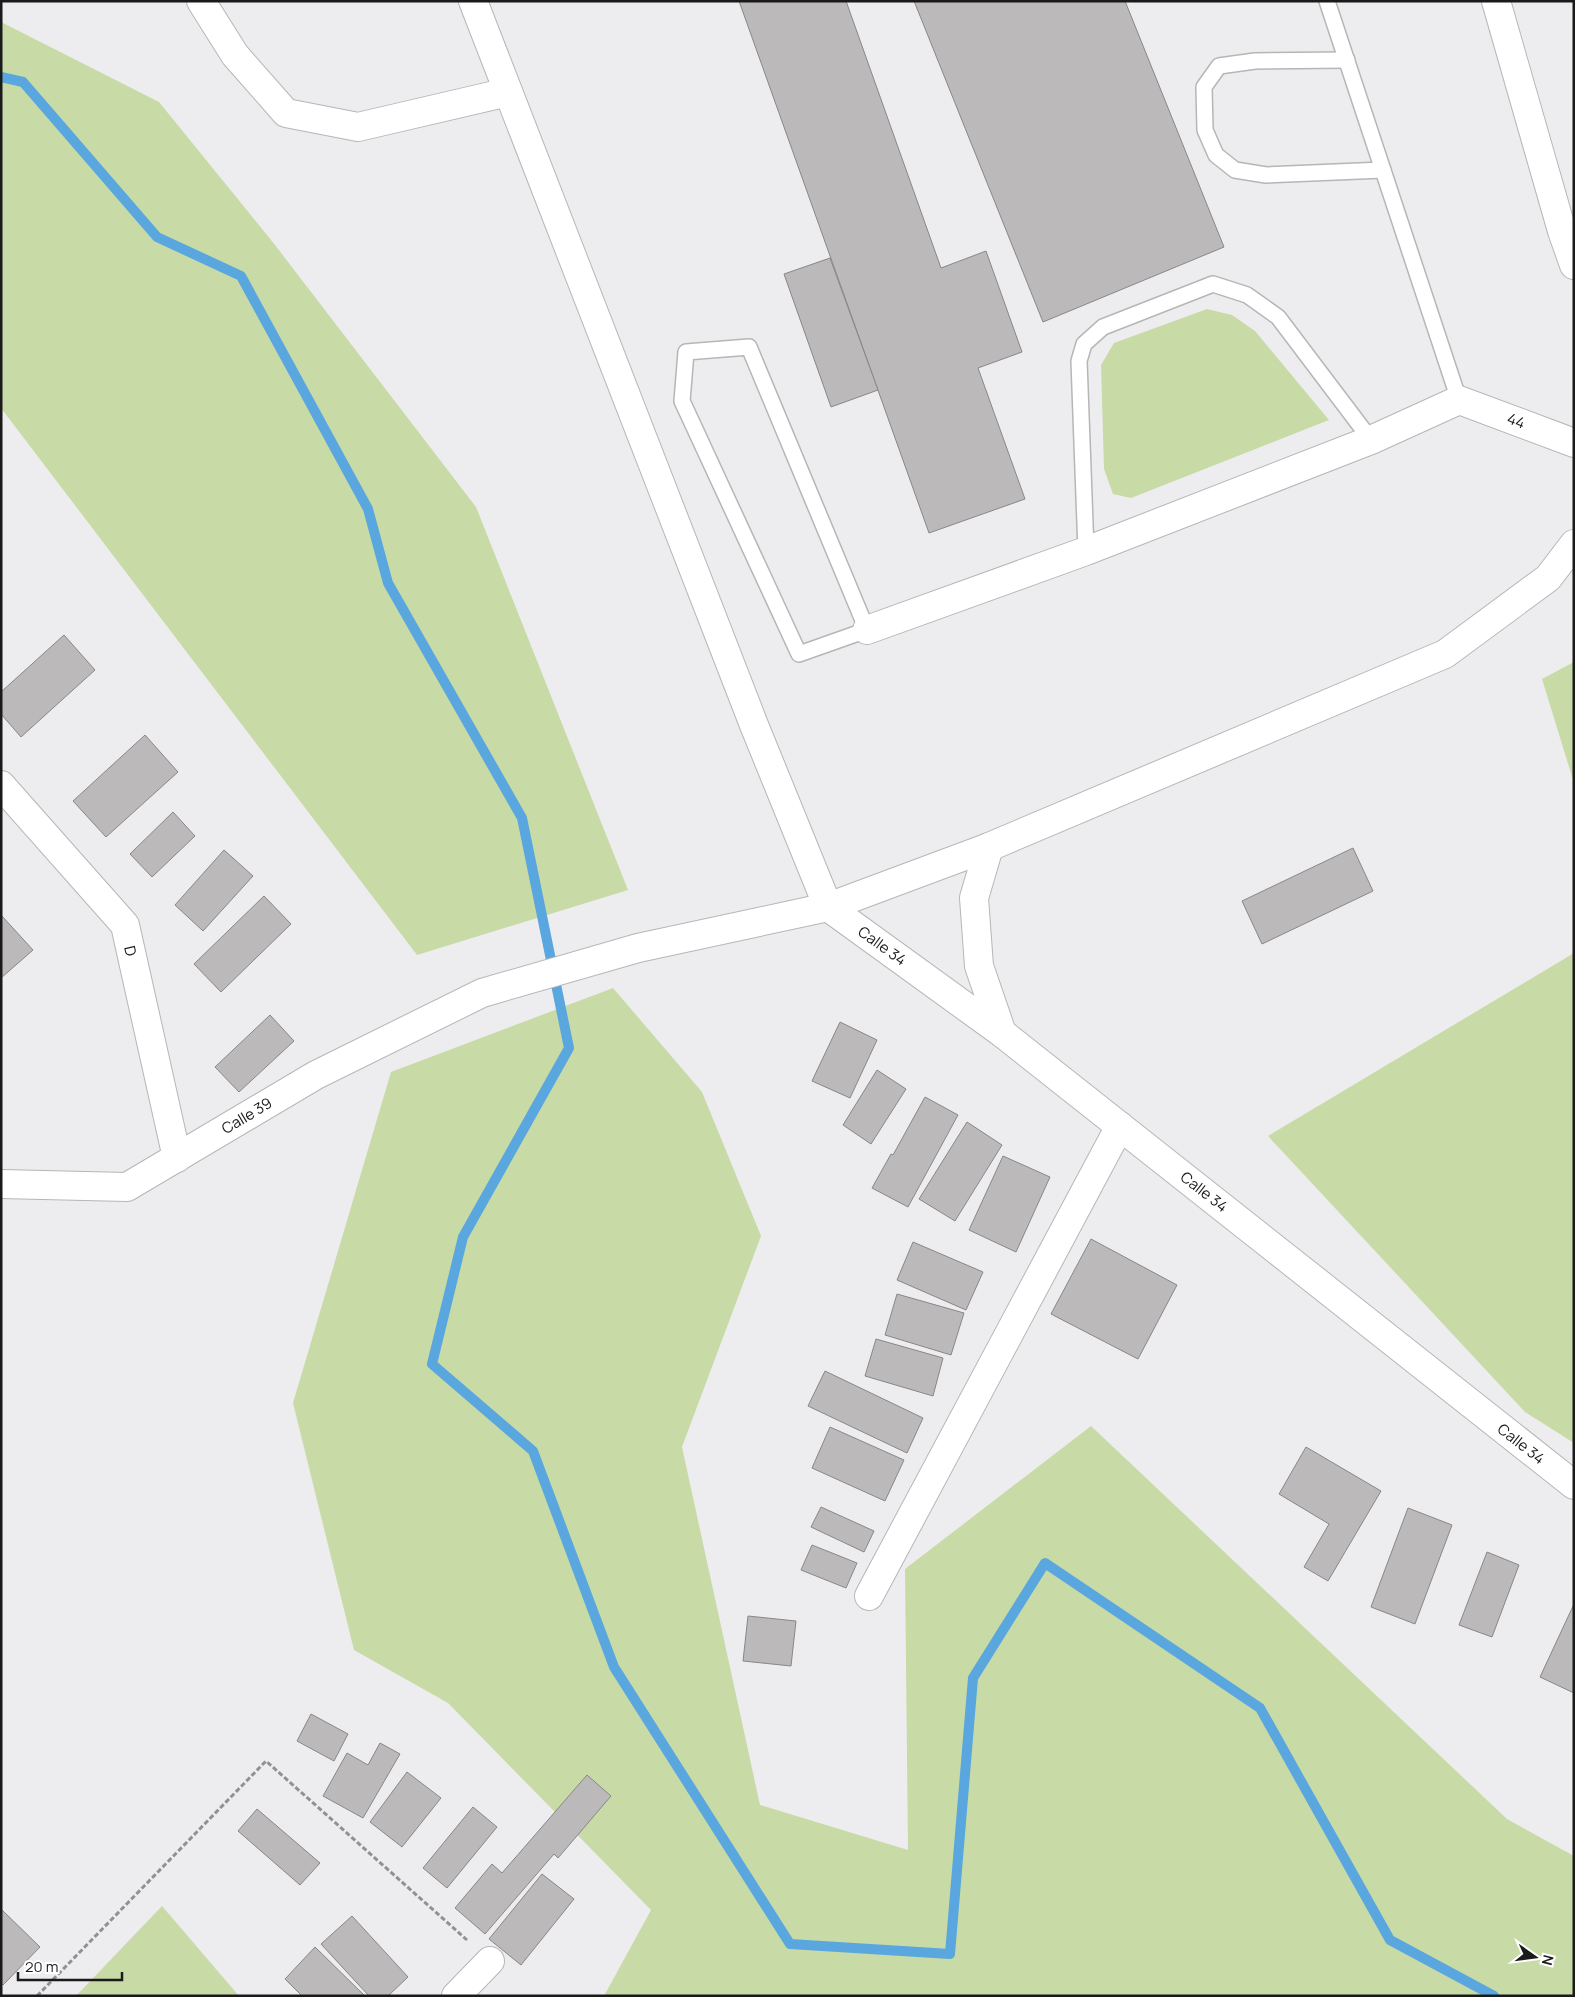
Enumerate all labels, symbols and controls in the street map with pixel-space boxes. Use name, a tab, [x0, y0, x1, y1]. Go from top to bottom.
street label: 44	[1504, 408, 1528, 434]
street label: Calle 34	[854, 921, 911, 970]
street label: D	[119, 944, 142, 958]
street label: Calle 39	[218, 1092, 276, 1139]
street label: Calle 34	[1176, 1166, 1233, 1217]
street label: Calle 34	[1493, 1418, 1550, 1469]
north arrow	[1510, 1932, 1560, 1982]
scale bar	[18, 1950, 121, 1982]
text: N	[1538, 1953, 1559, 1967]
text: 20 m	[25, 1956, 58, 1977]

